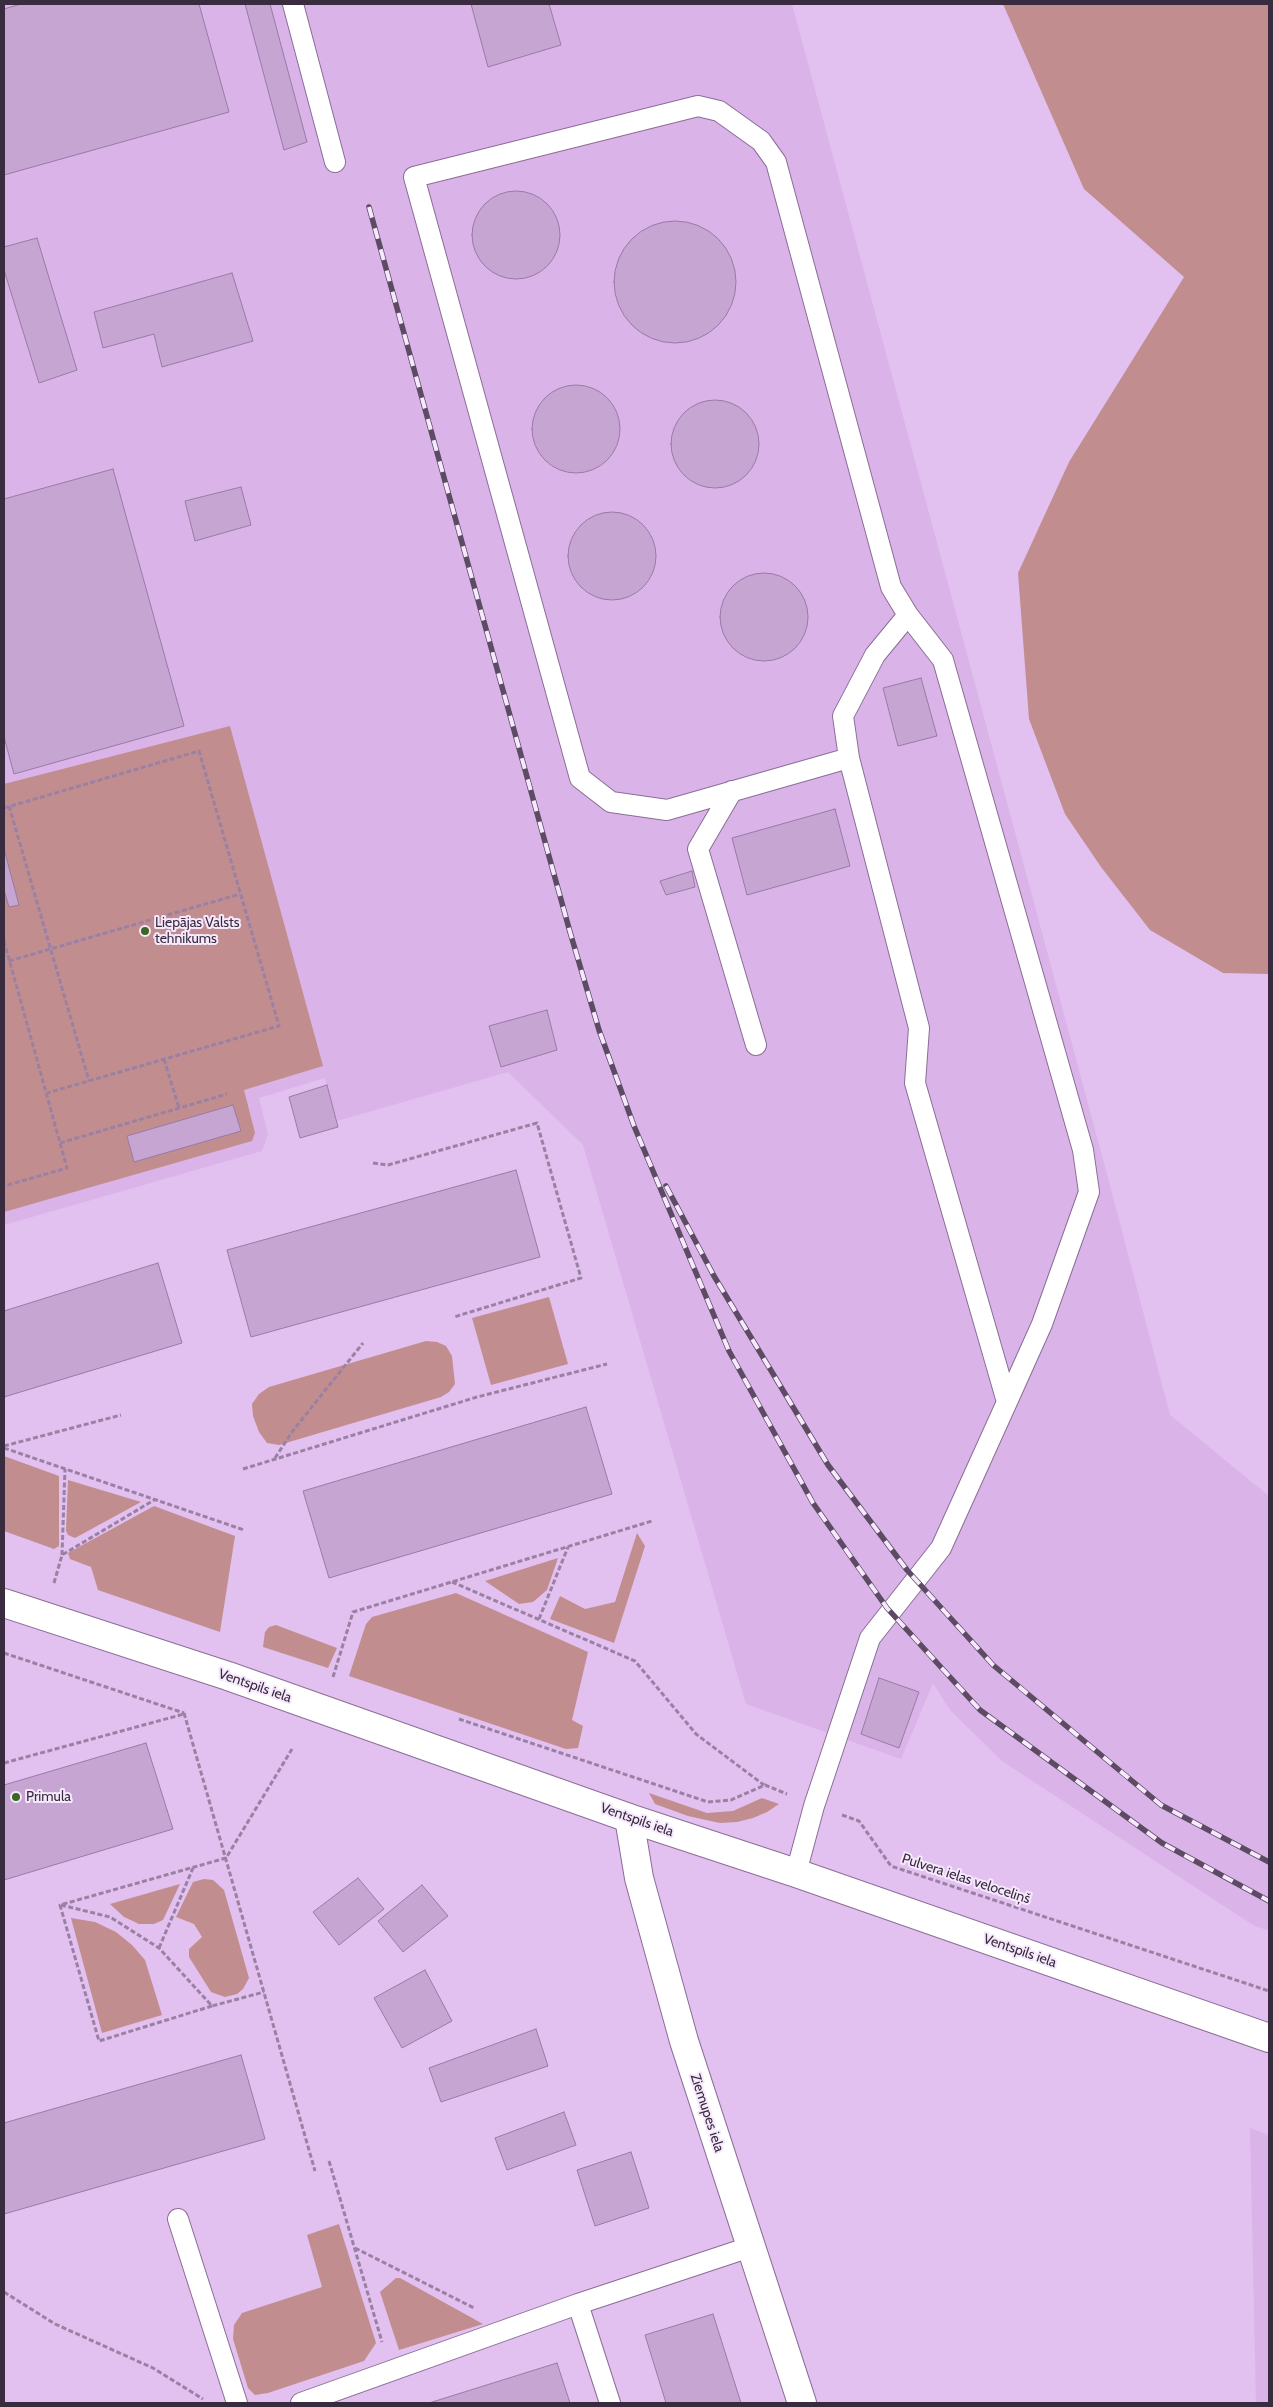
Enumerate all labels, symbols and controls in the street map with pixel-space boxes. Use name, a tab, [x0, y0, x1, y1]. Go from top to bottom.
place label: Liepājas Valsts tehnikums	[155, 915, 240, 948]
marker: Liepājas Valsts tehnikums	[139, 925, 151, 937]
street label: Ventspils iela	[216, 1666, 294, 1706]
place label: Primula	[26, 1789, 71, 1805]
marker: Primula	[10, 1791, 22, 1803]
street label: Ventspils iela	[598, 1800, 676, 1840]
street label: Pulvera ielas veloceliņš	[900, 1850, 1032, 1908]
street label: Ventspils iela	[981, 1931, 1059, 1971]
street label: Ziemupes iela	[686, 2072, 728, 2154]

